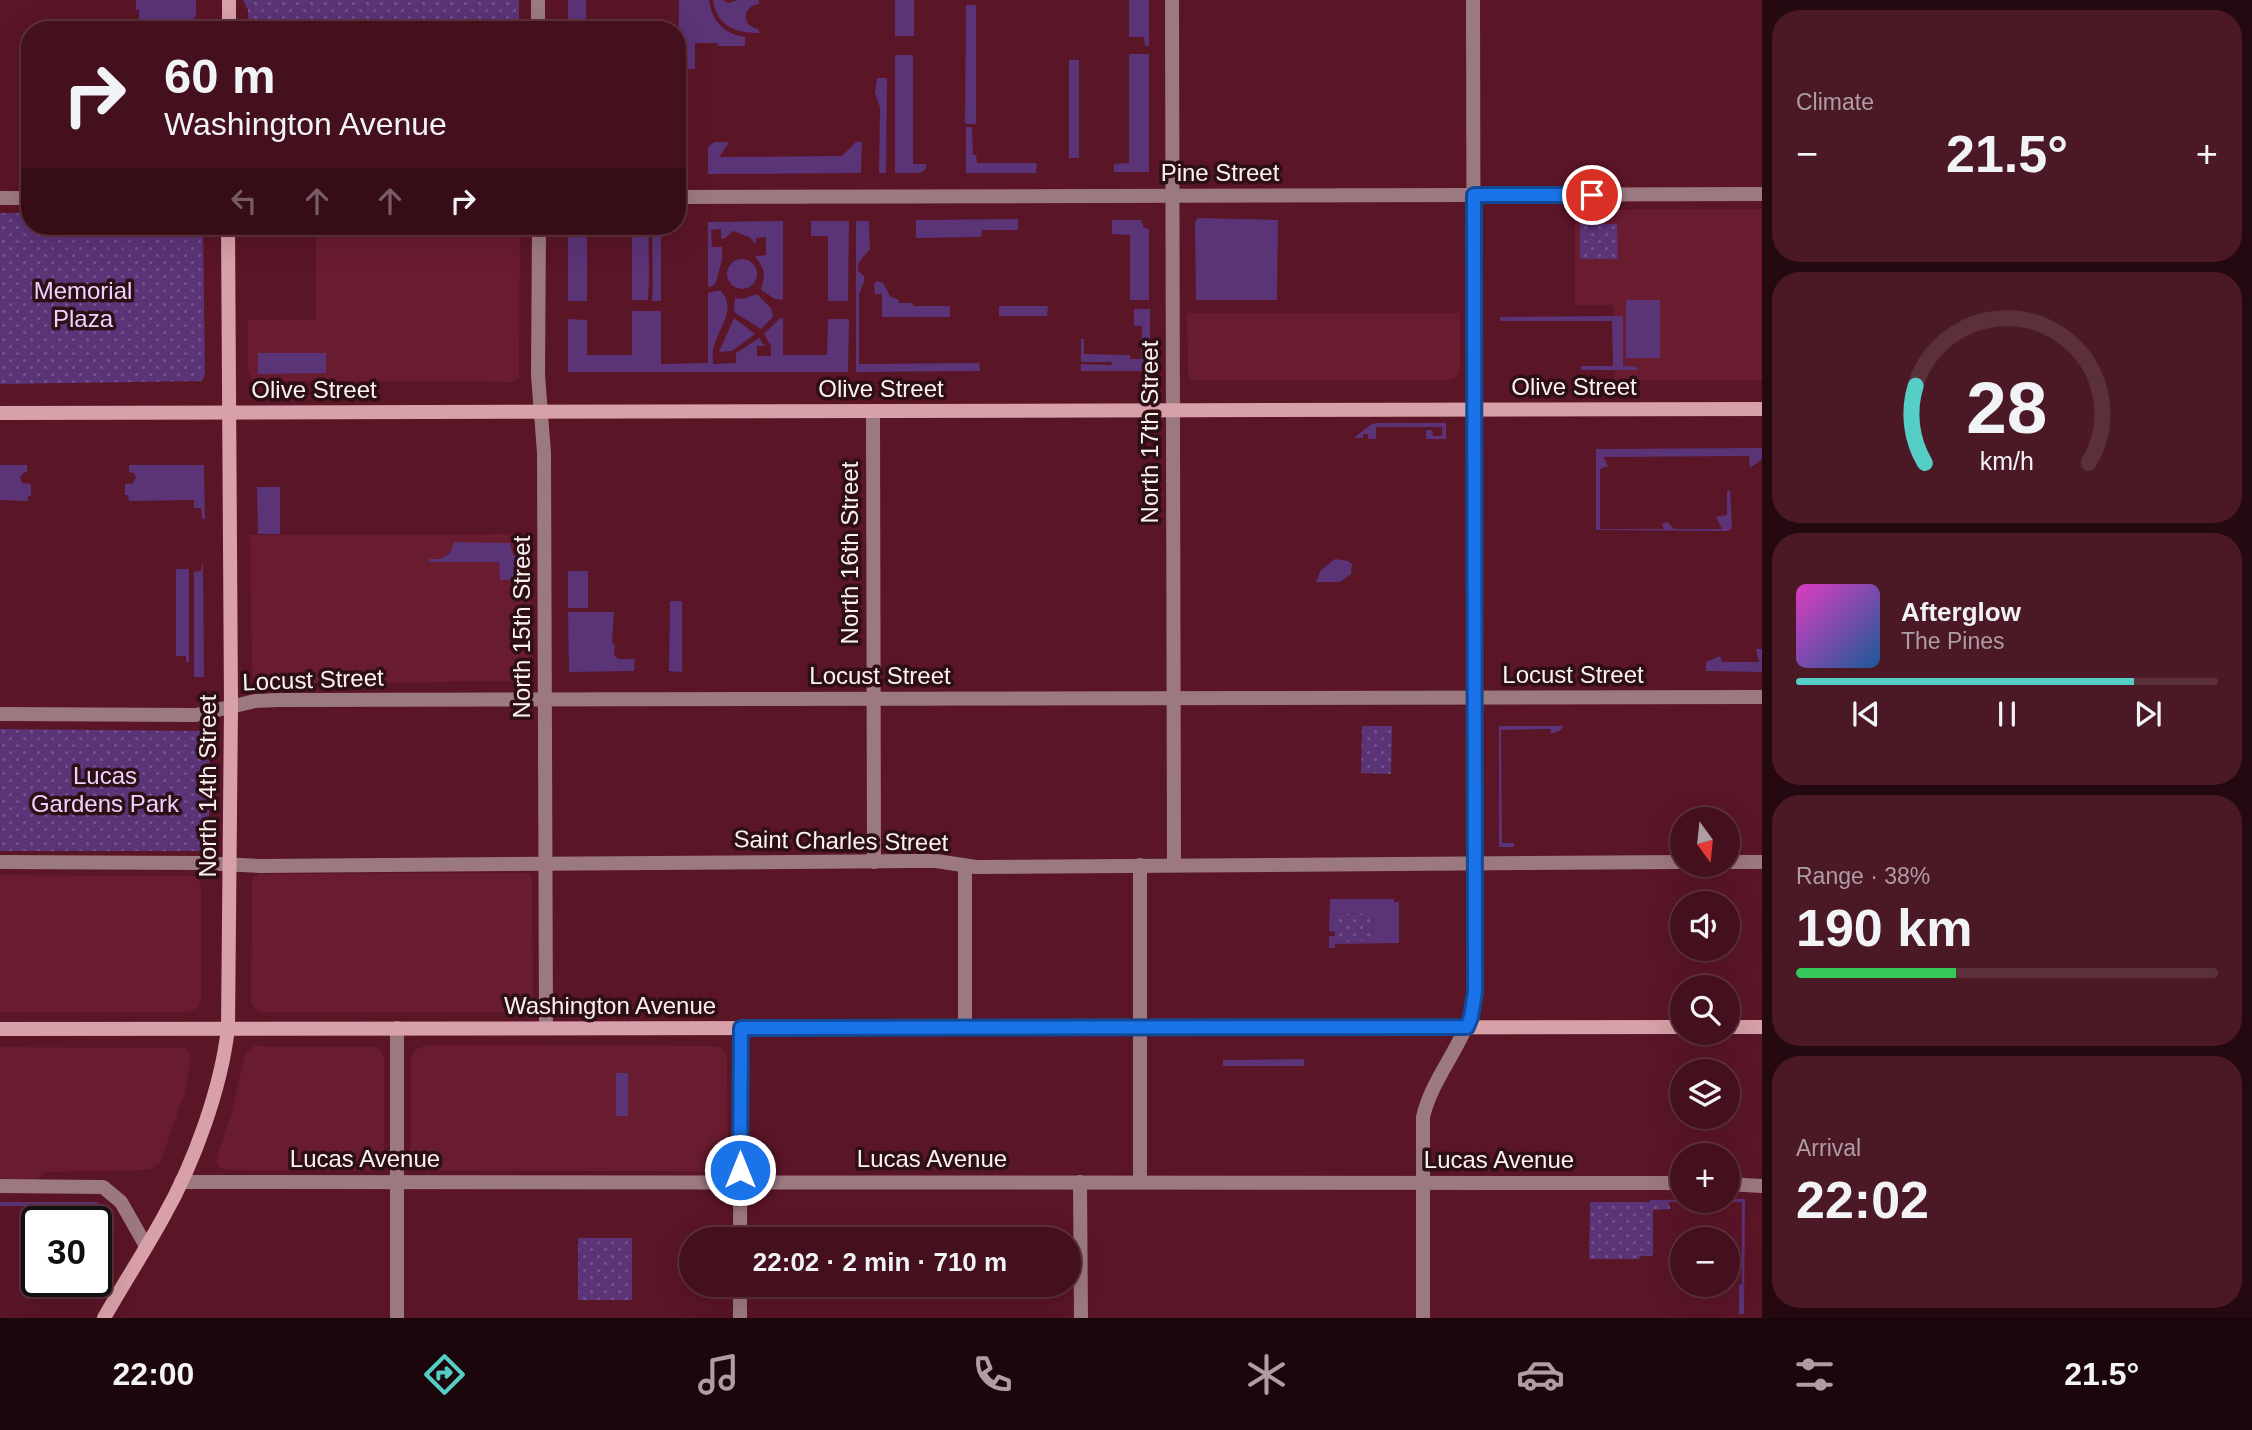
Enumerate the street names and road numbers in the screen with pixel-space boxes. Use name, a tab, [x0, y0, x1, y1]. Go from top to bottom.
street label: Pine Street	[1161, 159, 1280, 186]
street label: North 17th Street	[1136, 340, 1163, 523]
street label: Olive Street	[1511, 373, 1637, 400]
street label: Olive Street	[818, 375, 944, 402]
street label: Olive Street	[251, 376, 377, 403]
street label: North 16th Street	[836, 461, 863, 644]
street label: North 15th Street	[508, 535, 535, 718]
street label: Locust Street	[1502, 661, 1644, 688]
street label: Locust Street	[809, 662, 951, 689]
street label: Locust Street	[242, 664, 384, 695]
street label: North 14th Street	[194, 694, 221, 877]
street label: Saint Charles Street	[733, 825, 949, 856]
street label: Washington Avenue	[504, 992, 716, 1019]
street label: Lucas Avenue	[290, 1145, 440, 1172]
street label: Lucas Avenue	[857, 1145, 1007, 1172]
street label: Lucas Avenue	[1424, 1146, 1574, 1173]

